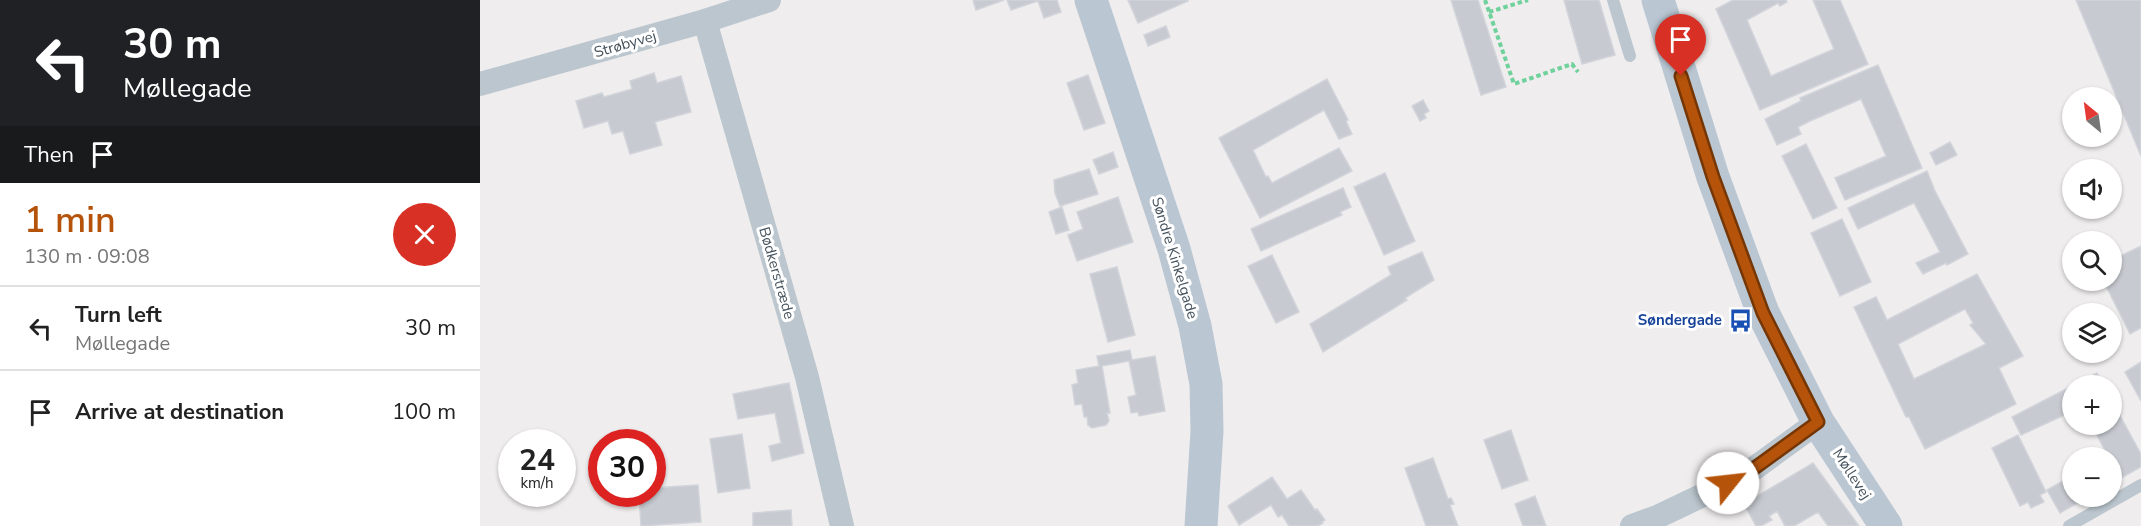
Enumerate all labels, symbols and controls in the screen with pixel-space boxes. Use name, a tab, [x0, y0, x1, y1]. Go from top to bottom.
pin	[1655, 14, 1706, 76]
text: 30 m	[123, 16, 222, 73]
icon: arrive	[1664, 23, 1697, 56]
icon: left	[24, 24, 102, 102]
street label: Strøbyvej	[592, 26, 658, 62]
text: Møllegade	[123, 70, 252, 107]
north arrow	[2062, 87, 2122, 147]
map controls	[2062, 87, 2122, 507]
icon: arrive	[86, 138, 119, 171]
text: Then	[24, 140, 74, 170]
button: sound	[2062, 159, 2122, 219]
street label: Søndre Kinkelgade	[1147, 195, 1203, 321]
text: 1 min	[24, 196, 116, 245]
button: close	[393, 203, 456, 266]
street label: Bødkerstræde	[754, 225, 800, 321]
button: search	[2062, 231, 2122, 291]
text: 130 m · 09:08	[24, 243, 150, 270]
text: Turn left	[75, 300, 162, 330]
button: layers	[2062, 303, 2122, 363]
bus stop icon: Søndergade	[1727, 307, 1753, 333]
place label: Søndergade	[1638, 310, 1722, 330]
icon: left	[24, 312, 57, 345]
text: 30 m	[405, 313, 456, 343]
text: Møllegade	[75, 330, 170, 357]
button: +	[2062, 375, 2122, 435]
icon: arrive	[24, 396, 57, 429]
text: Arrive at destination	[75, 397, 284, 427]
text: 100 m	[392, 397, 456, 427]
speed limit sign: 30	[588, 429, 666, 507]
text: 24	[519, 440, 555, 481]
street label: Møllevej	[1828, 445, 1876, 503]
button: −	[2062, 447, 2122, 507]
position arrow	[1696, 451, 1760, 515]
text: km/h	[520, 473, 554, 493]

